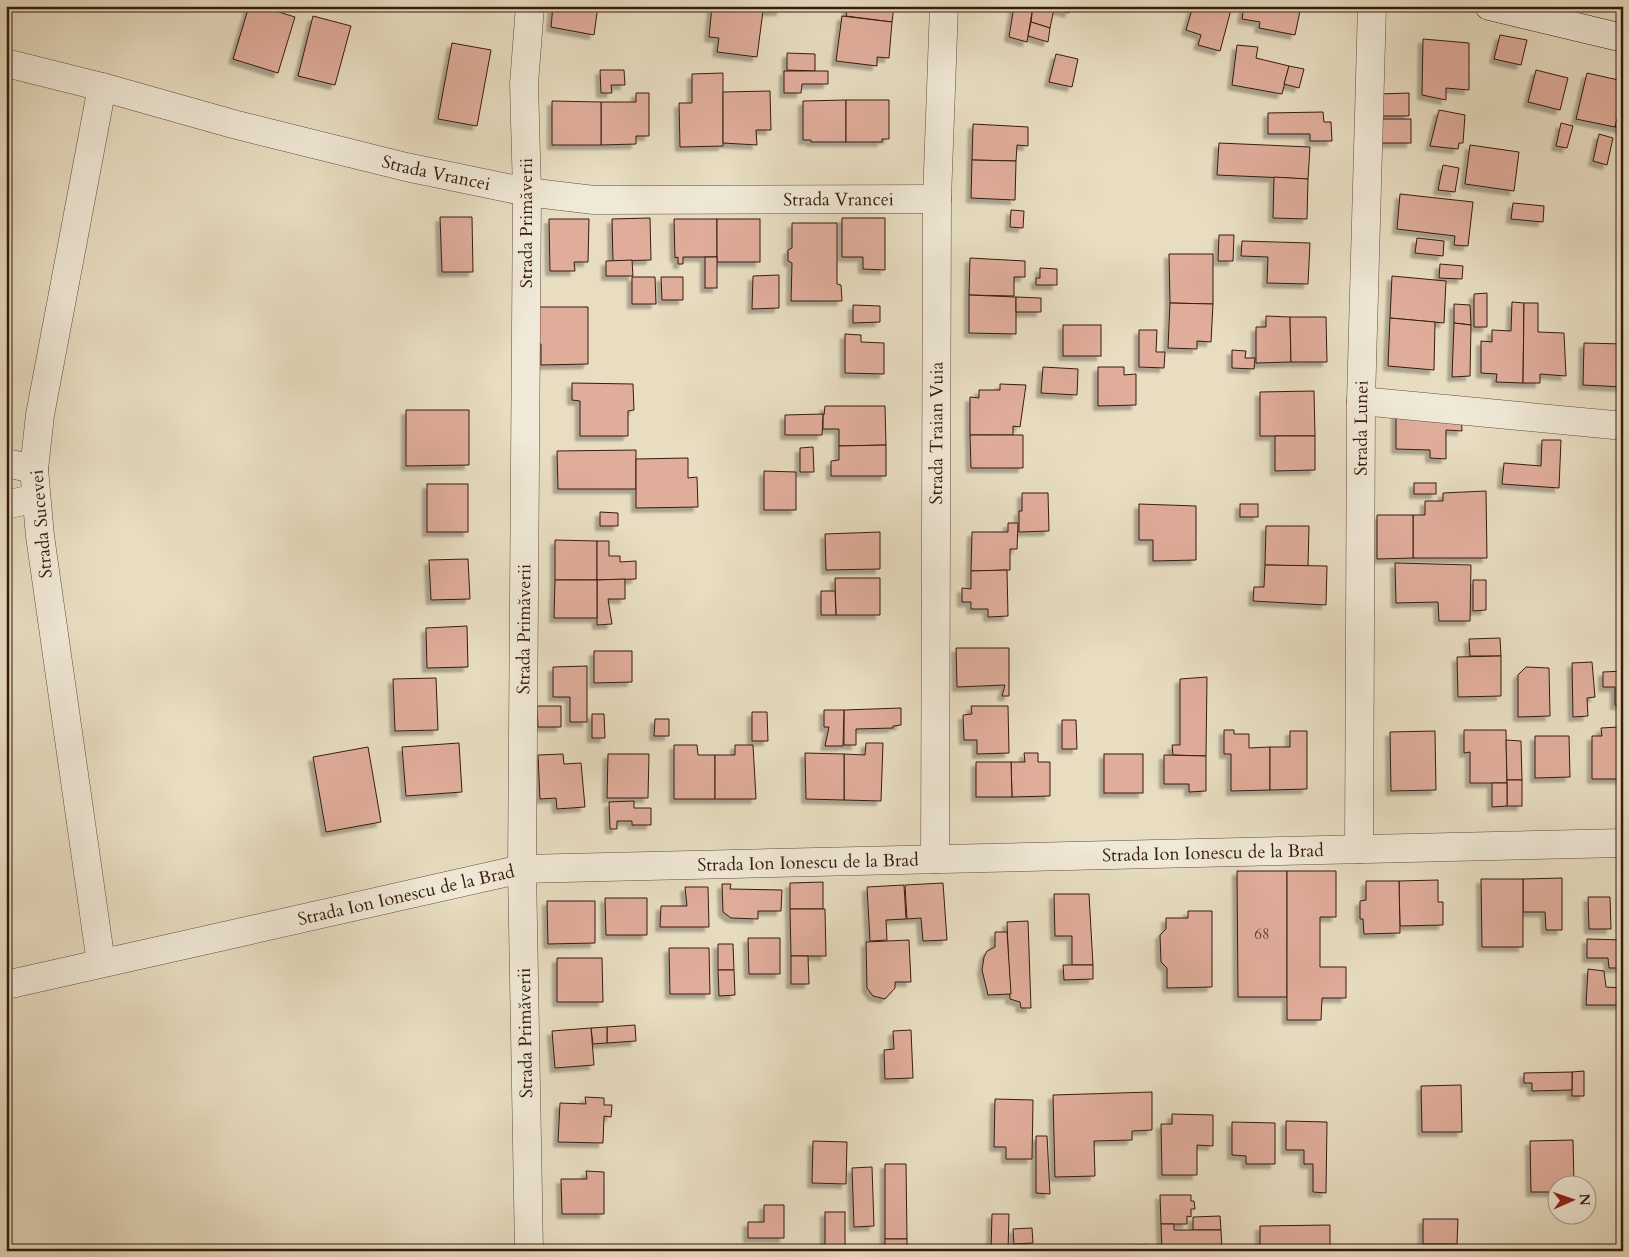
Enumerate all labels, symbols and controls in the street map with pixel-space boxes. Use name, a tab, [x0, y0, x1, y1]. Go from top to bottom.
street label: Strada Vrancei	[379, 149, 493, 197]
street label: Strada Primăverii	[514, 158, 539, 288]
street label: Strada Vrancei	[783, 187, 894, 212]
street label: Strada Traian Vuia	[924, 361, 950, 504]
street label: Strada Lunei	[1349, 380, 1375, 476]
street label: Strada Sucevei	[24, 469, 59, 579]
street label: Strada Primăverii	[511, 564, 537, 694]
street label: Strada Ion Ionescu de la Brad	[1102, 838, 1324, 868]
street label: Strada Ion Ionescu de la Brad	[697, 848, 920, 878]
street label: Strada Ion Ionescu de la Brad	[295, 859, 517, 932]
house number: 68	[1254, 924, 1270, 944]
street label: Strada Primăverii	[512, 968, 539, 1098]
north arrow	[1546, 1174, 1596, 1224]
text: N	[1575, 1193, 1594, 1206]

